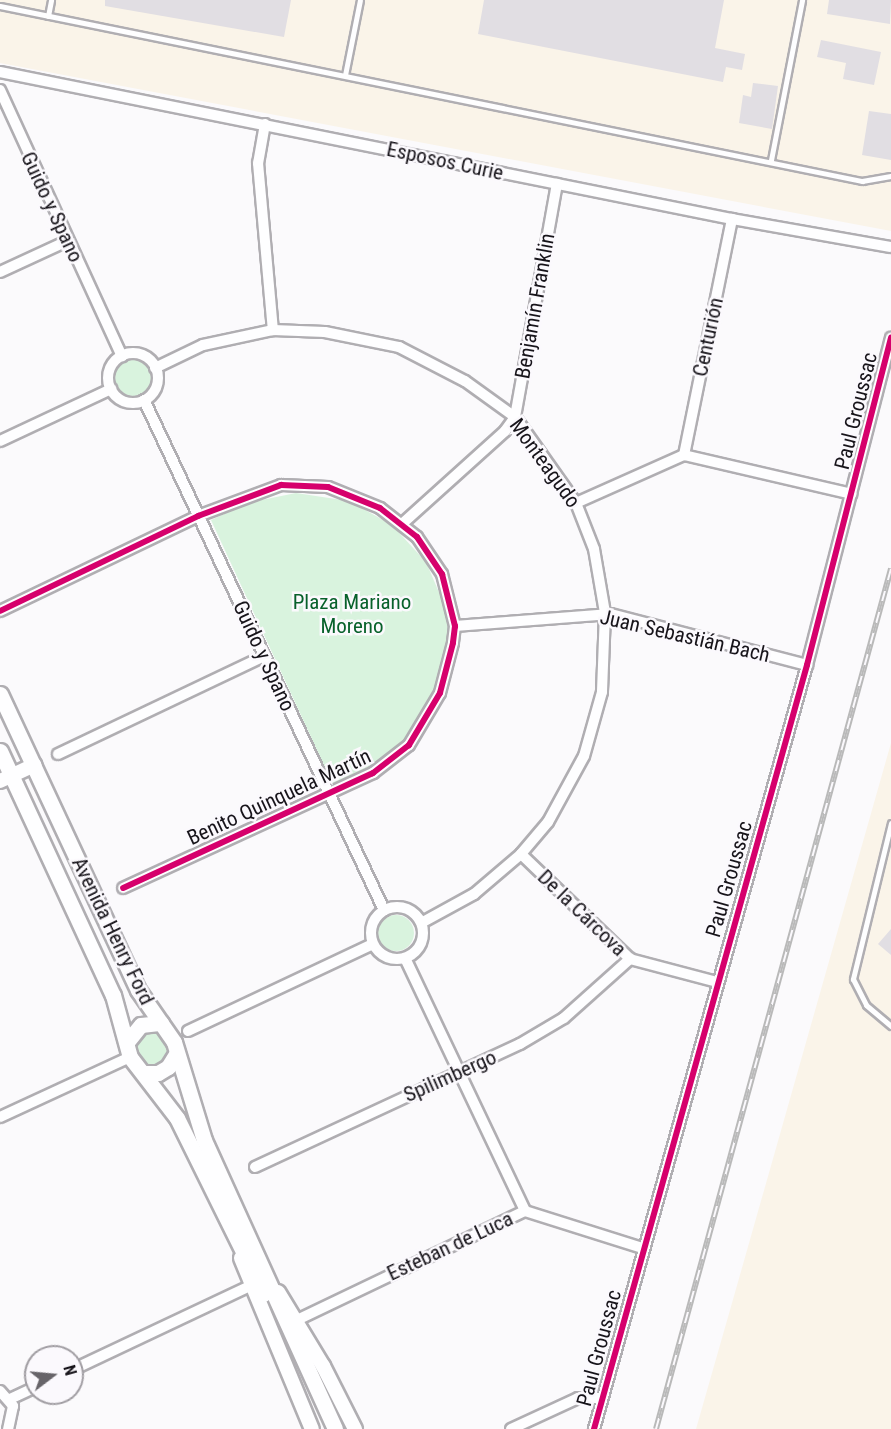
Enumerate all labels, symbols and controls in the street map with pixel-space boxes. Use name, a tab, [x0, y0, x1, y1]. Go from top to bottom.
street label: Esposos Curie	[384, 136, 506, 186]
street label: Guido y Spano	[15, 148, 89, 266]
street label: Benjamín Franklin	[510, 231, 560, 381]
street label: Centurión	[687, 295, 729, 379]
street label: Paul Groussac	[829, 350, 883, 472]
street label: Monteagudo	[504, 413, 586, 513]
park label: Plaza Mariano Moreno	[293, 589, 411, 639]
street label: Guido y Spano	[227, 597, 301, 715]
street label: Juan Sebastián Bach	[598, 604, 772, 668]
street label: Benito Quinquela Martín	[183, 743, 375, 851]
street label: Paul Groussac	[700, 818, 758, 940]
street label: Avenida Henry Ford	[66, 853, 160, 1009]
street label: De la Cárcova	[532, 865, 632, 961]
street label: Spilimbergo	[400, 1044, 500, 1108]
street label: Esteban de Luca	[383, 1206, 517, 1286]
street label: Paul Groussac	[571, 1287, 627, 1409]
north arrow	[24, 1345, 84, 1405]
text: N	[59, 1363, 80, 1378]

